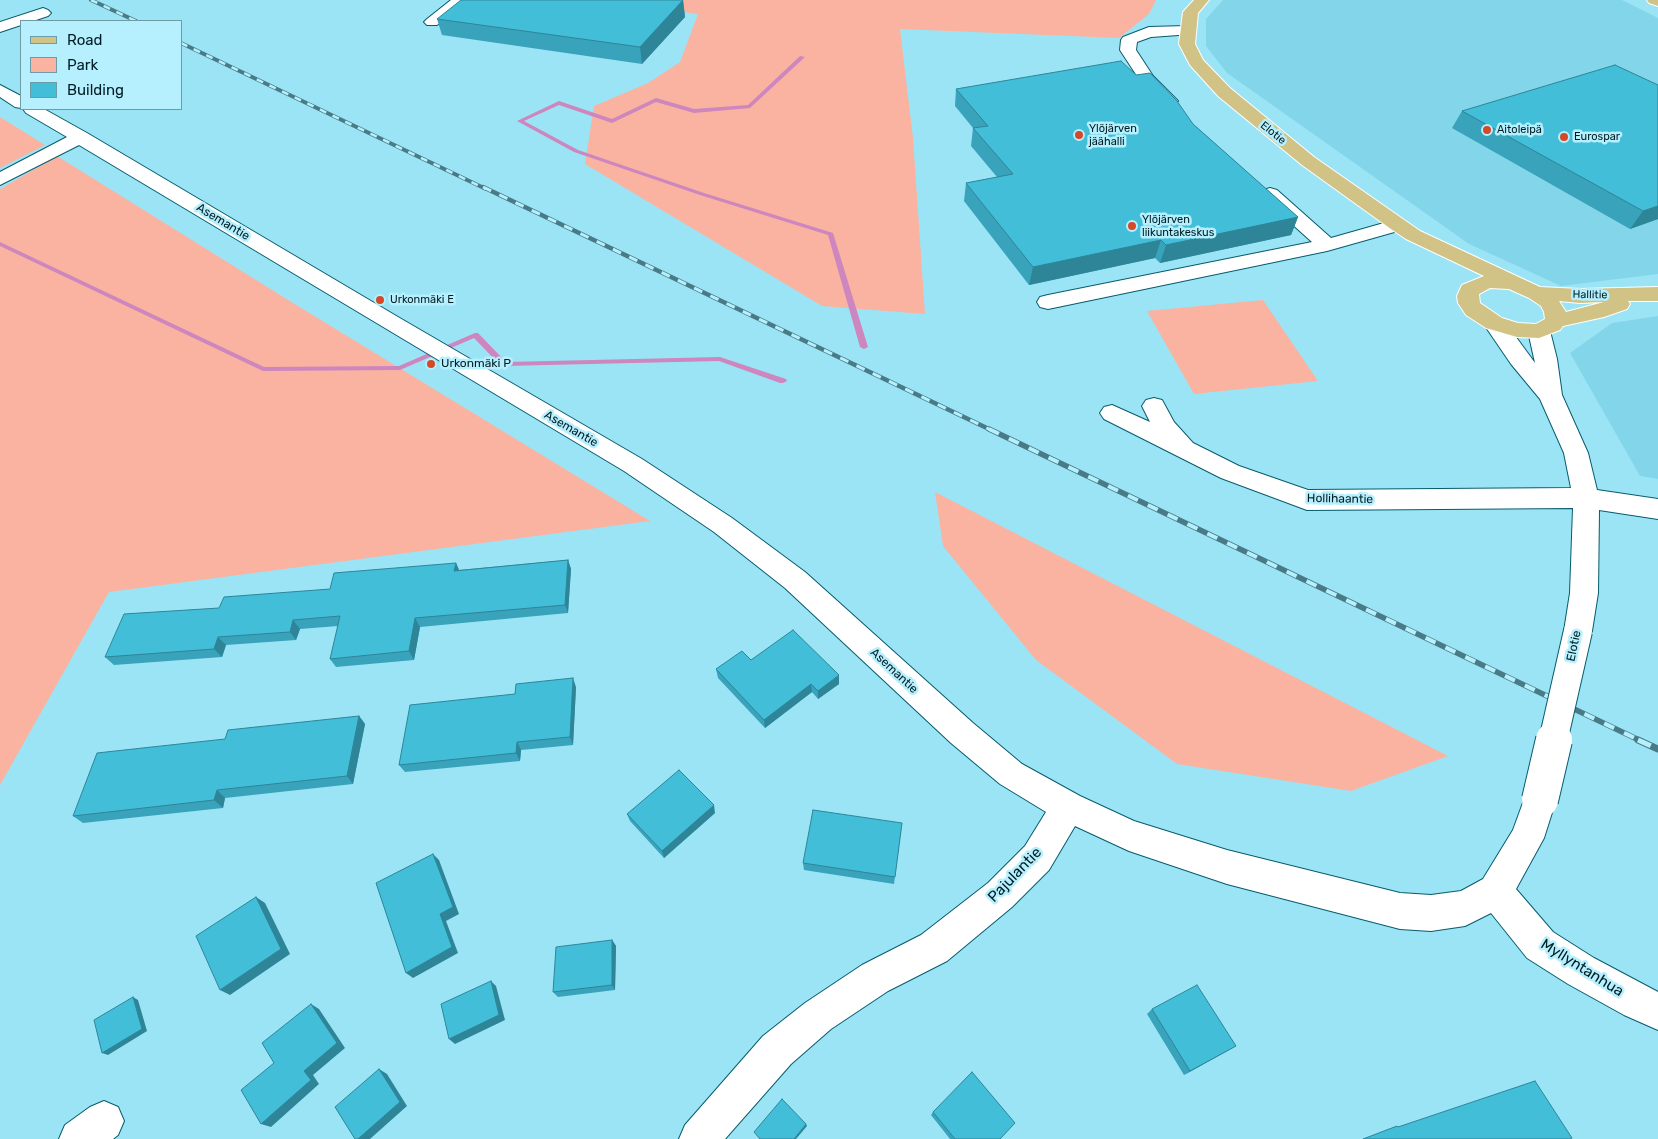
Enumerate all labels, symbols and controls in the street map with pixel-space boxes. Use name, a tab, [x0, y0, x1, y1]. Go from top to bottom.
legend	[20, 20, 182, 110]
text: Road	[67, 31, 103, 49]
text: Park	[67, 56, 98, 74]
text: Building	[67, 81, 124, 99]
street label: Elotie	[1258, 119, 1288, 147]
place label: Ylöjärven jäähalli	[1089, 122, 1137, 148]
place label: Aitoleipä	[1497, 123, 1542, 137]
marker: Aitoleipä	[1481, 124, 1493, 136]
marker: Ylöjärven jäähalli	[1073, 129, 1085, 141]
place label: Eurospar	[1574, 130, 1620, 144]
marker: Eurospar	[1558, 131, 1570, 143]
street label: Asemantie	[194, 200, 252, 244]
place label: Ylöjärven liikuntakeskus	[1142, 213, 1214, 239]
marker: Ylöjärven liikuntakeskus	[1126, 220, 1138, 232]
street label: Hallitie	[1572, 288, 1608, 302]
place label: Urkonmäki E	[390, 293, 454, 307]
marker: Urkonmäki E	[374, 294, 386, 306]
place label: Urkonmäki P	[441, 357, 511, 371]
marker: Urkonmäki P	[425, 358, 437, 370]
street label: Asemantie	[542, 408, 600, 450]
street label: Hollihaantie	[1307, 491, 1373, 507]
street label: Elotie	[1564, 629, 1584, 663]
street label: Asemantie	[867, 645, 921, 697]
street label: Pajulantie	[984, 844, 1046, 906]
street label: Myllyntanhua	[1537, 935, 1627, 1001]

